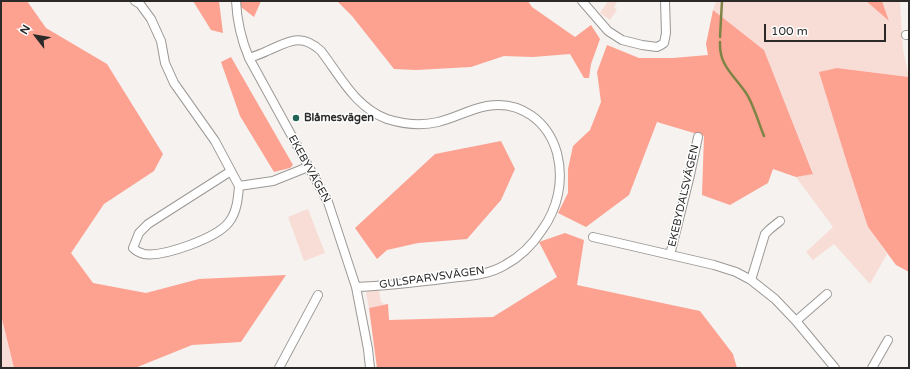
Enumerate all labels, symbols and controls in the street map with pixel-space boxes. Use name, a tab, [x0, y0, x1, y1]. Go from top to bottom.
north arrow	[16, 16, 56, 56]
scale bar	[766, 16, 888, 42]
text: N	[17, 22, 33, 37]
text: 100 m	[771, 24, 808, 38]
place label: Blåmesvägen	[304, 111, 374, 125]
marker: Blåmesvägen	[291, 113, 301, 123]
street label: EKEBYVÄGEN	[285, 133, 333, 205]
street label: EKEBYDALSVÄGEN	[666, 144, 702, 248]
street label: GULSPARVSVÄGEN	[378, 264, 486, 292]

